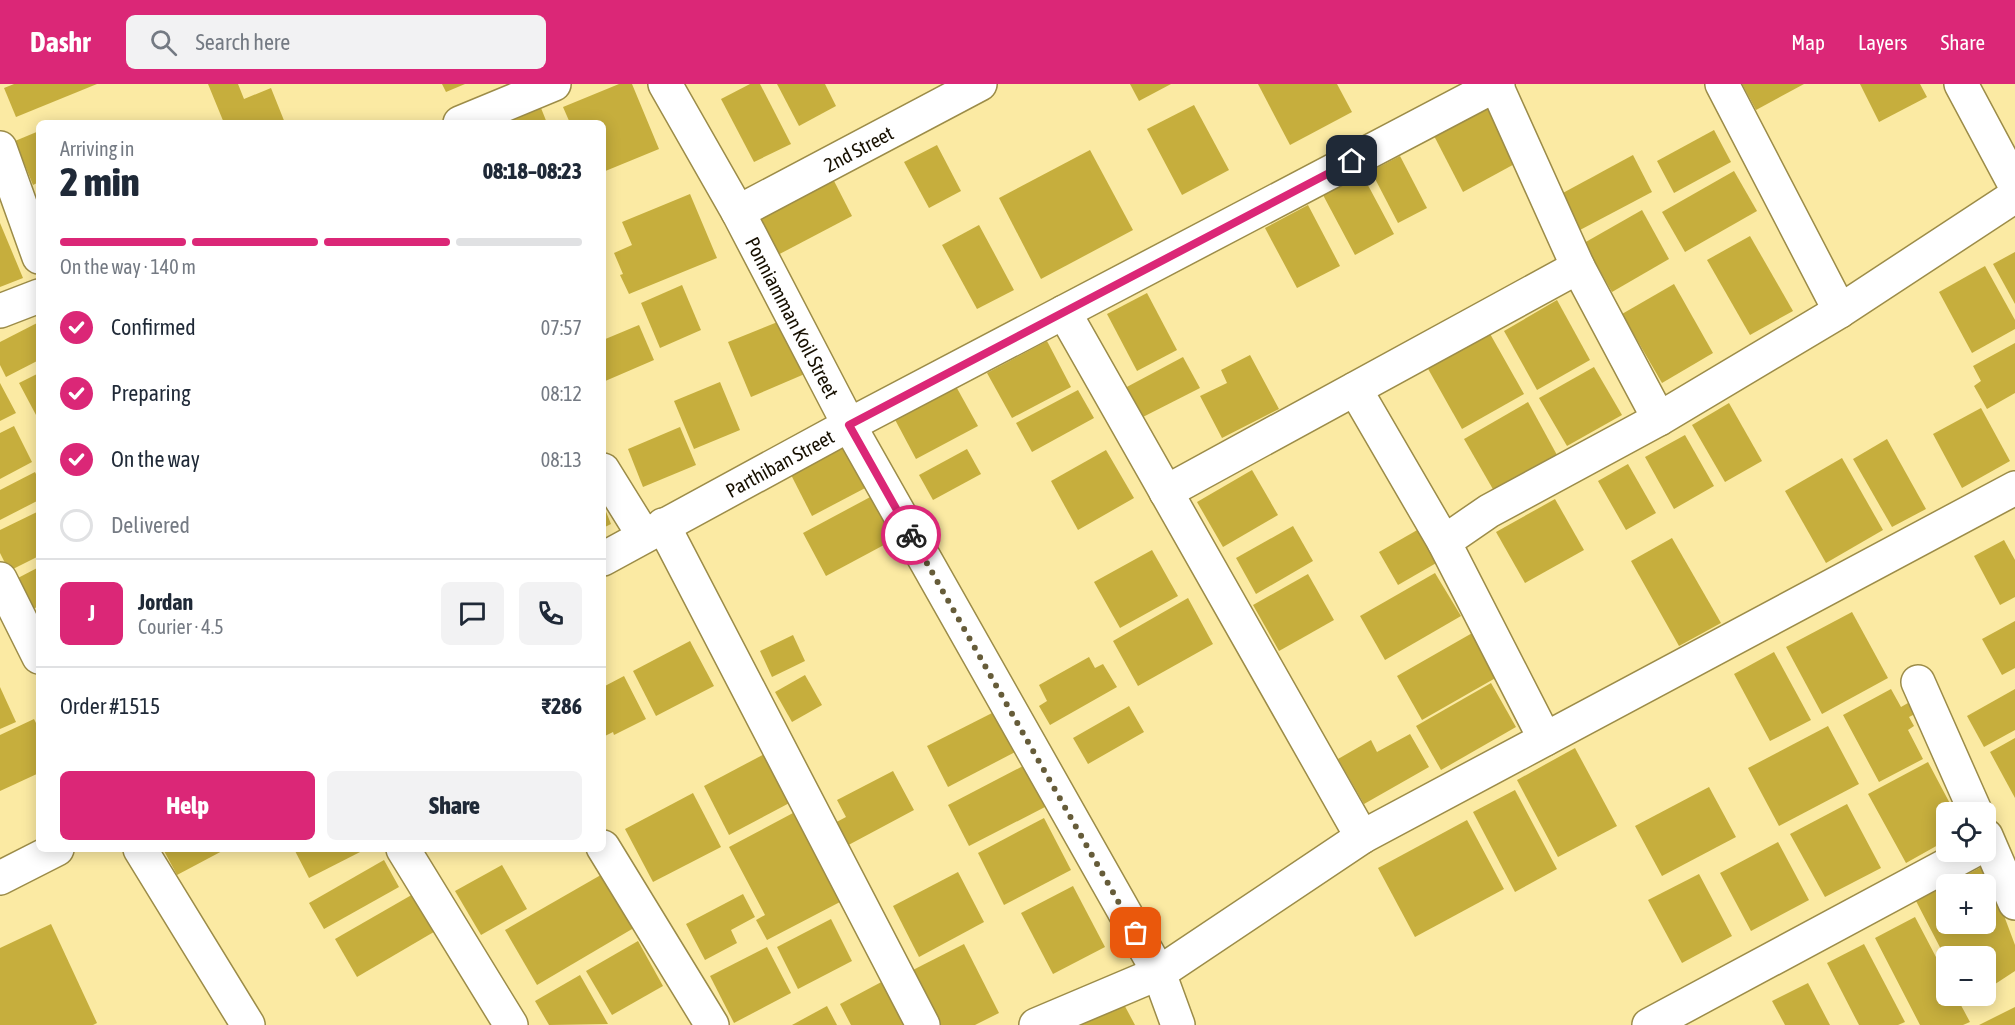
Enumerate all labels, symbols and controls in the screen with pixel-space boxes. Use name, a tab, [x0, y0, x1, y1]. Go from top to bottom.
search box	[126, 15, 546, 69]
text: Dashr	[30, 26, 90, 58]
icon: search	[147, 26, 180, 59]
text: Search here	[195, 29, 290, 55]
text: Map	[1791, 30, 1825, 54]
text: Layers	[1858, 30, 1908, 54]
text: Share	[1941, 30, 1985, 54]
street label: 2nd Street	[820, 121, 897, 176]
pin	[1326, 135, 1377, 186]
text: Arriving in	[60, 137, 134, 160]
icon: home	[1335, 144, 1368, 177]
text: 08:18–08:23	[483, 158, 582, 184]
text: 2 min	[60, 160, 140, 204]
street label: Ponniamman Koil Street	[741, 233, 844, 402]
text: On the way · 140 m	[60, 255, 196, 278]
icon: check	[60, 311, 93, 344]
text: Confirmed	[111, 314, 196, 340]
text: 07:57	[541, 316, 582, 339]
icon: check	[60, 377, 93, 410]
text: Preparing	[111, 380, 191, 406]
text: 08:12	[541, 382, 582, 405]
street label: Parthiban Street	[721, 424, 838, 502]
icon: check	[60, 443, 93, 476]
text: On the way	[111, 446, 200, 472]
text: 08:13	[541, 448, 582, 471]
courier	[881, 505, 941, 565]
text: Delivered	[111, 512, 190, 538]
icon: bike	[895, 519, 928, 552]
button: chat	[441, 582, 504, 645]
button: phone	[519, 582, 582, 645]
text: Jordan	[138, 589, 193, 615]
text: J	[88, 600, 95, 626]
text: Courier · 4.5	[138, 615, 224, 638]
text: Order #1515	[60, 693, 160, 719]
text: ₹286	[542, 693, 582, 719]
button: Help	[60, 771, 315, 840]
button: Share	[327, 771, 582, 840]
map controls	[1936, 802, 1996, 1006]
button: locate	[1936, 802, 1996, 862]
button: +	[1936, 874, 1996, 934]
pin	[1110, 907, 1161, 958]
icon: bag	[1119, 916, 1152, 949]
button: −	[1936, 946, 1996, 1006]

